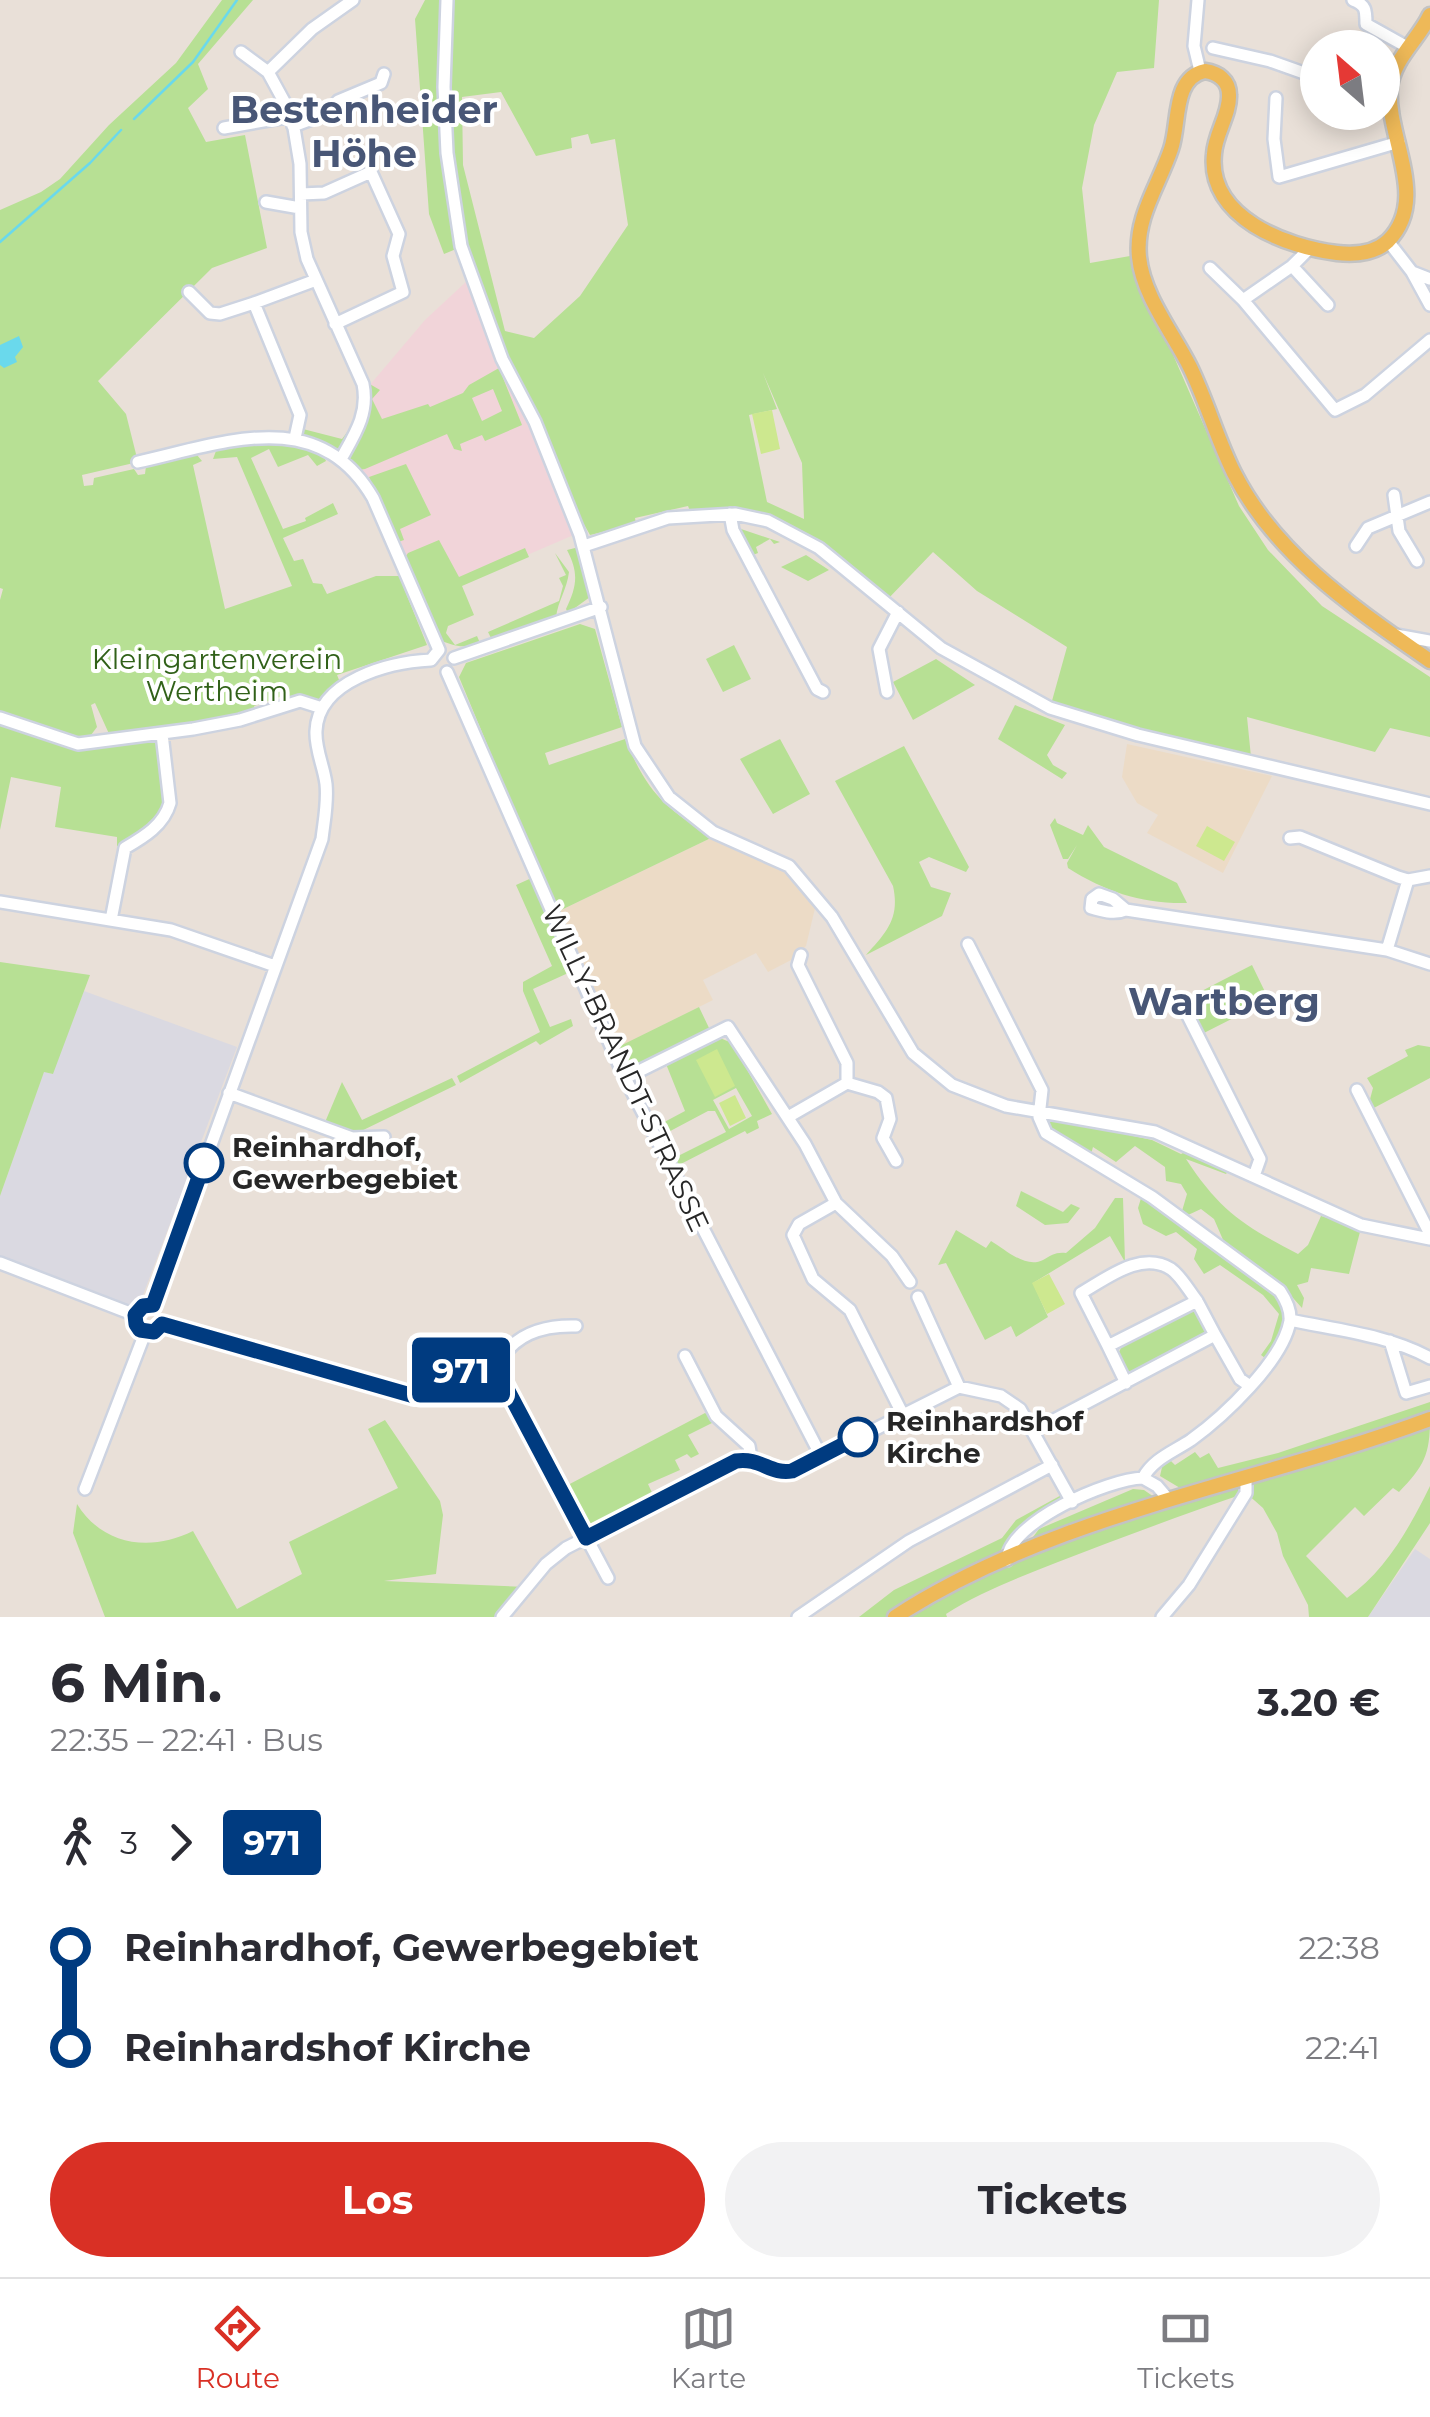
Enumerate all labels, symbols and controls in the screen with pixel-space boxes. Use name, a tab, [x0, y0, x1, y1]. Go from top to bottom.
north arrow	[1300, 30, 1400, 130]
map controls	[1300, 30, 1400, 130]
district label: Bestenheider Höhe	[230, 86, 498, 177]
park label: Kleingartenverein Wertheim	[92, 642, 342, 708]
street label: WILLY-BRANDT-STRASSE	[535, 899, 717, 1237]
district label: Wartberg	[1128, 978, 1320, 1025]
place label: Reinhardhof, Gewerbegebiet	[232, 1130, 458, 1196]
marker: Reinhardhof, Gewerbegebiet	[185, 1144, 223, 1182]
line badge: 971	[404, 1338, 518, 1402]
text: 971	[432, 1349, 490, 1392]
place label: Reinhardshof Kirche	[886, 1404, 1085, 1470]
marker: Reinhardshof Kirche	[839, 1418, 877, 1456]
text: 6 Min.	[50, 1649, 222, 1716]
text: 3.20 €	[1257, 1679, 1380, 1726]
text: 22:35 – 22:41 · Bus	[50, 1720, 323, 1759]
icon: walk	[50, 1815, 105, 1870]
icon: forward	[153, 1815, 208, 1870]
text: 971	[243, 1821, 301, 1864]
text: 3	[120, 1823, 138, 1862]
text: Reinhardhof, Gewerbegebiet	[124, 1924, 699, 1971]
text: 22:38	[1298, 1928, 1380, 1967]
text: Reinhardshof Kirche	[124, 2024, 531, 2071]
text: 22:41	[1305, 2028, 1380, 2067]
button: Los	[50, 2142, 705, 2257]
button: Tickets	[725, 2142, 1380, 2257]
tab: Route	[195, 2301, 280, 2395]
tab: Karte	[671, 2301, 746, 2395]
tab: Tickets	[1137, 2301, 1235, 2395]

